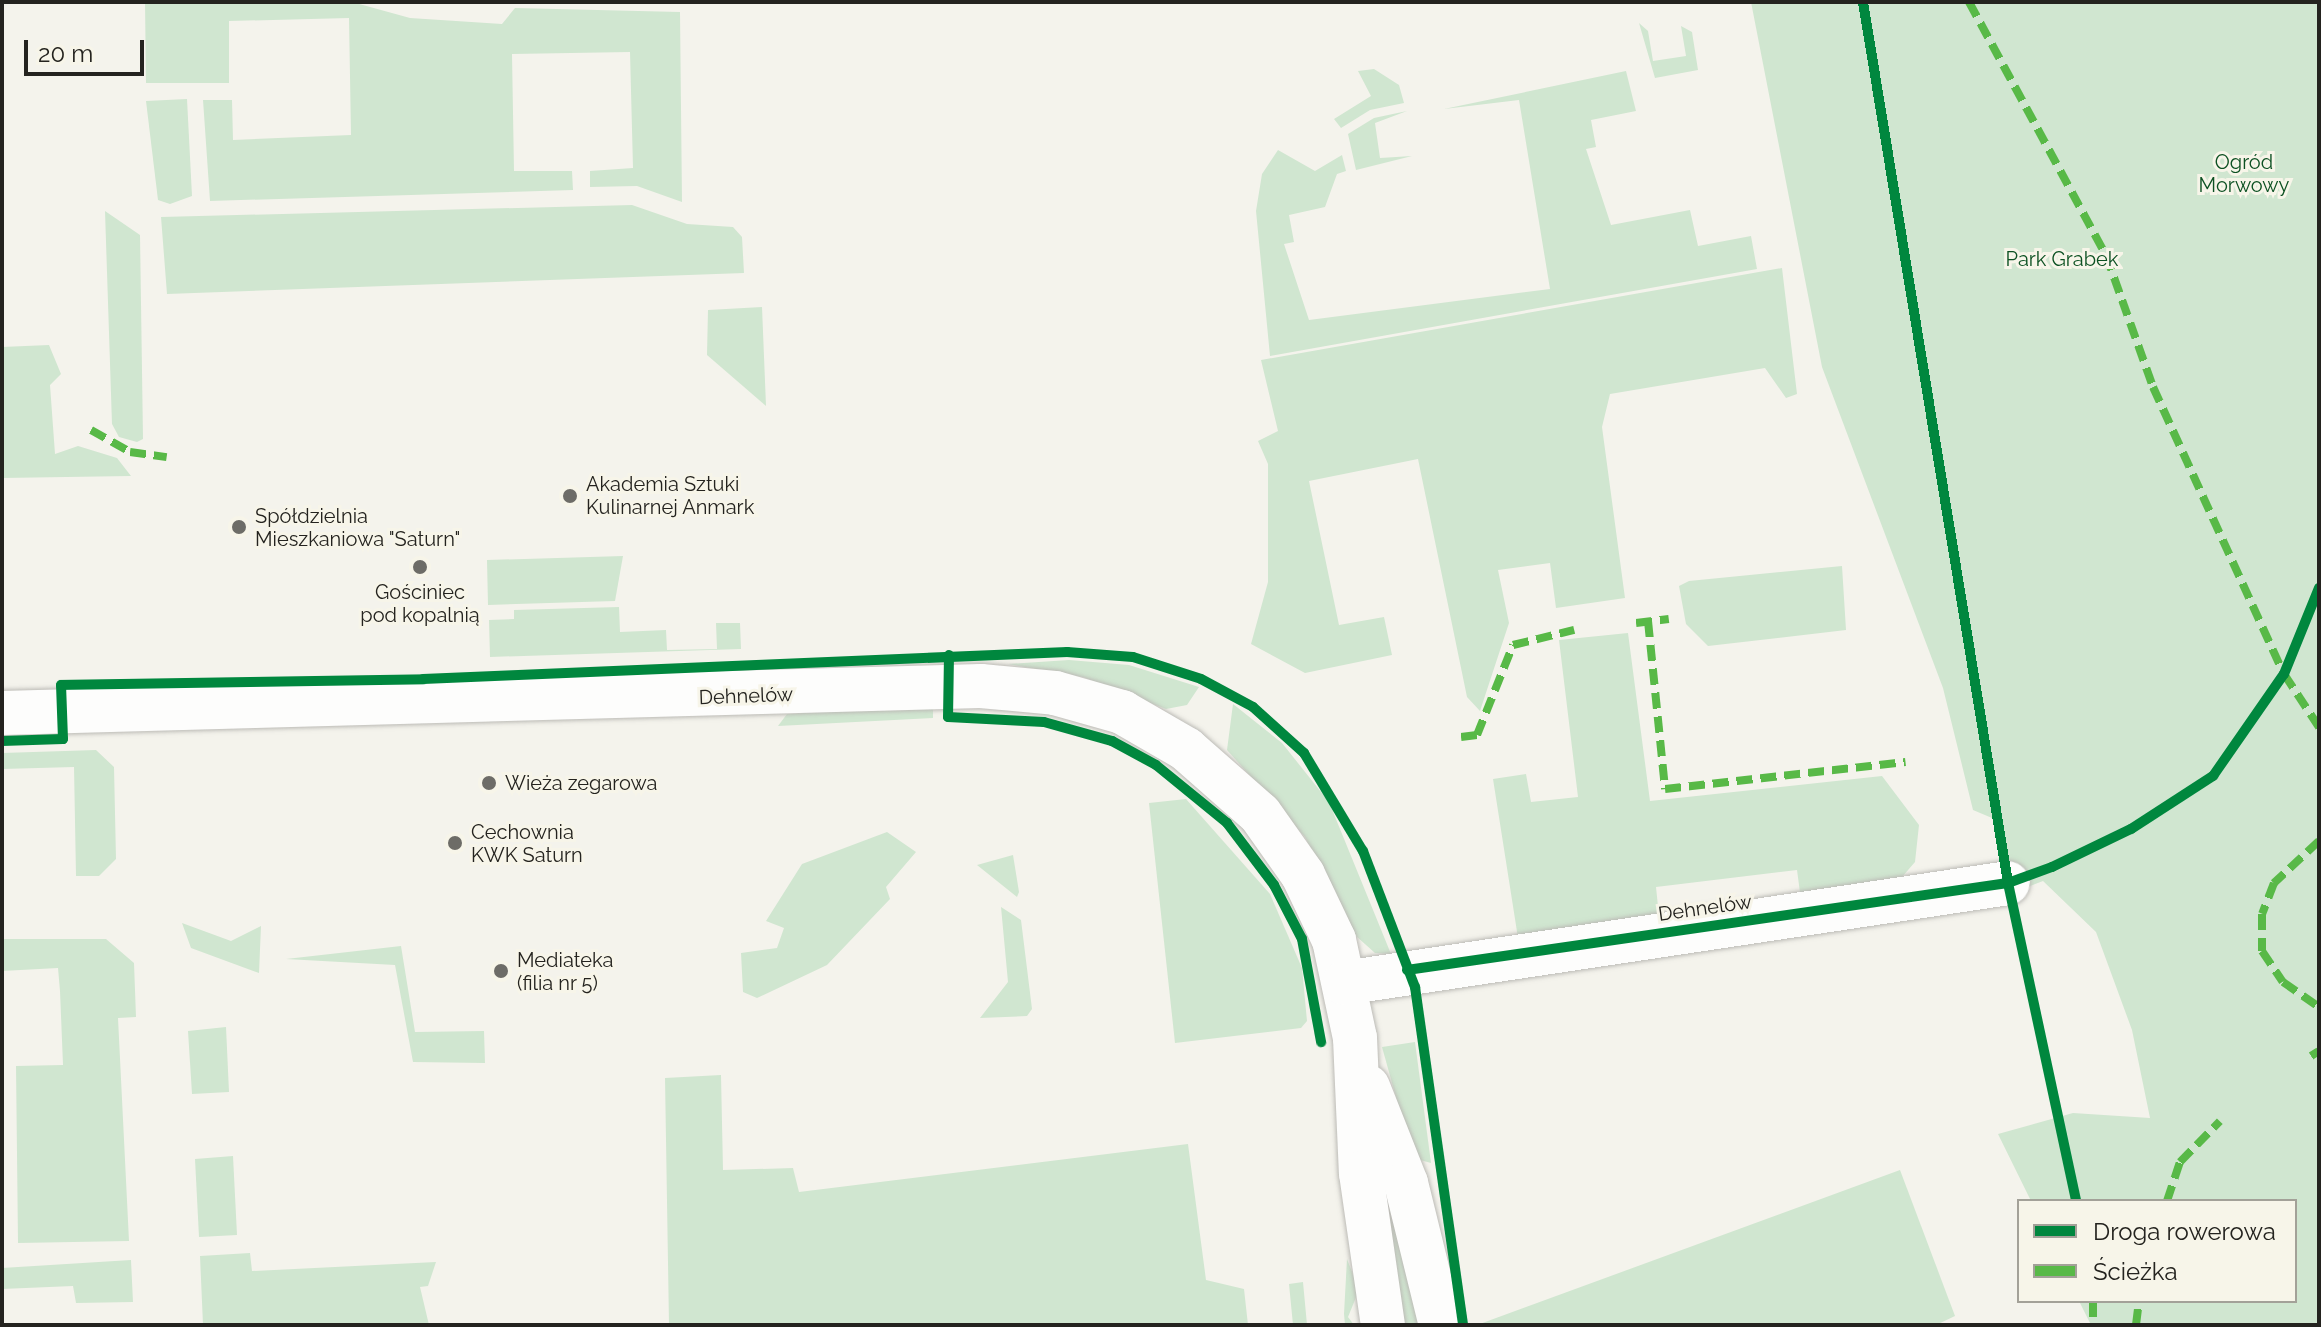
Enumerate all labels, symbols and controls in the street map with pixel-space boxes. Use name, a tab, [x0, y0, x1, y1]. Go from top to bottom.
scale bar	[28, 24, 148, 74]
text: 20 m	[38, 39, 93, 68]
park label: Ogród Morwowy	[2199, 150, 2289, 197]
park label: Park Grabek	[2006, 247, 2118, 271]
place label: Akademia Sztuki Kulinarnej Anmark	[586, 472, 755, 519]
marker: Akademia Sztuki Kulinarnej Anmark	[561, 487, 579, 505]
place label: Spółdzielnia Mieszkaniowa "Saturn"	[255, 504, 461, 551]
marker: Spółdzielnia Mieszkaniowa "Saturn"	[230, 518, 248, 536]
marker: Gościniec pod kopalnią	[411, 558, 429, 576]
place label: Gościniec pod kopalnią	[360, 580, 480, 627]
street label: Dehnelów	[698, 682, 794, 710]
place label: Wieża zegarowa	[505, 771, 657, 795]
marker: Wieża zegarowa	[480, 774, 498, 792]
place label: Cechownia KWK Saturn	[471, 820, 583, 867]
marker: Cechownia KWK Saturn	[446, 834, 464, 852]
street label: Dehnelów	[1657, 890, 1753, 926]
place label: Mediateka (filia nr 5)	[517, 948, 613, 995]
marker: Mediateka (filia nr 5)	[492, 962, 510, 980]
legend	[2017, 1199, 2297, 1303]
text: Droga rowerowa	[2093, 1217, 2276, 1246]
text: Ścieżka	[2093, 1257, 2177, 1286]

